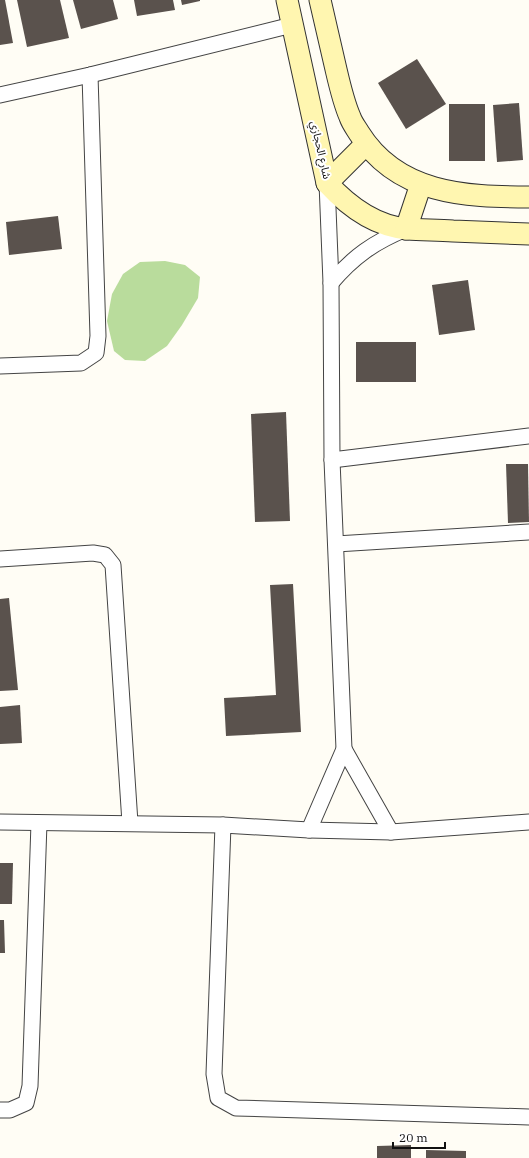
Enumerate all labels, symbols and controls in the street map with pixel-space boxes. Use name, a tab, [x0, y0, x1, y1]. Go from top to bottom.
street label: شارع الحجازي	[305, 120, 335, 181]
scale bar	[393, 1124, 445, 1150]
text: 20 m	[399, 1130, 428, 1145]

